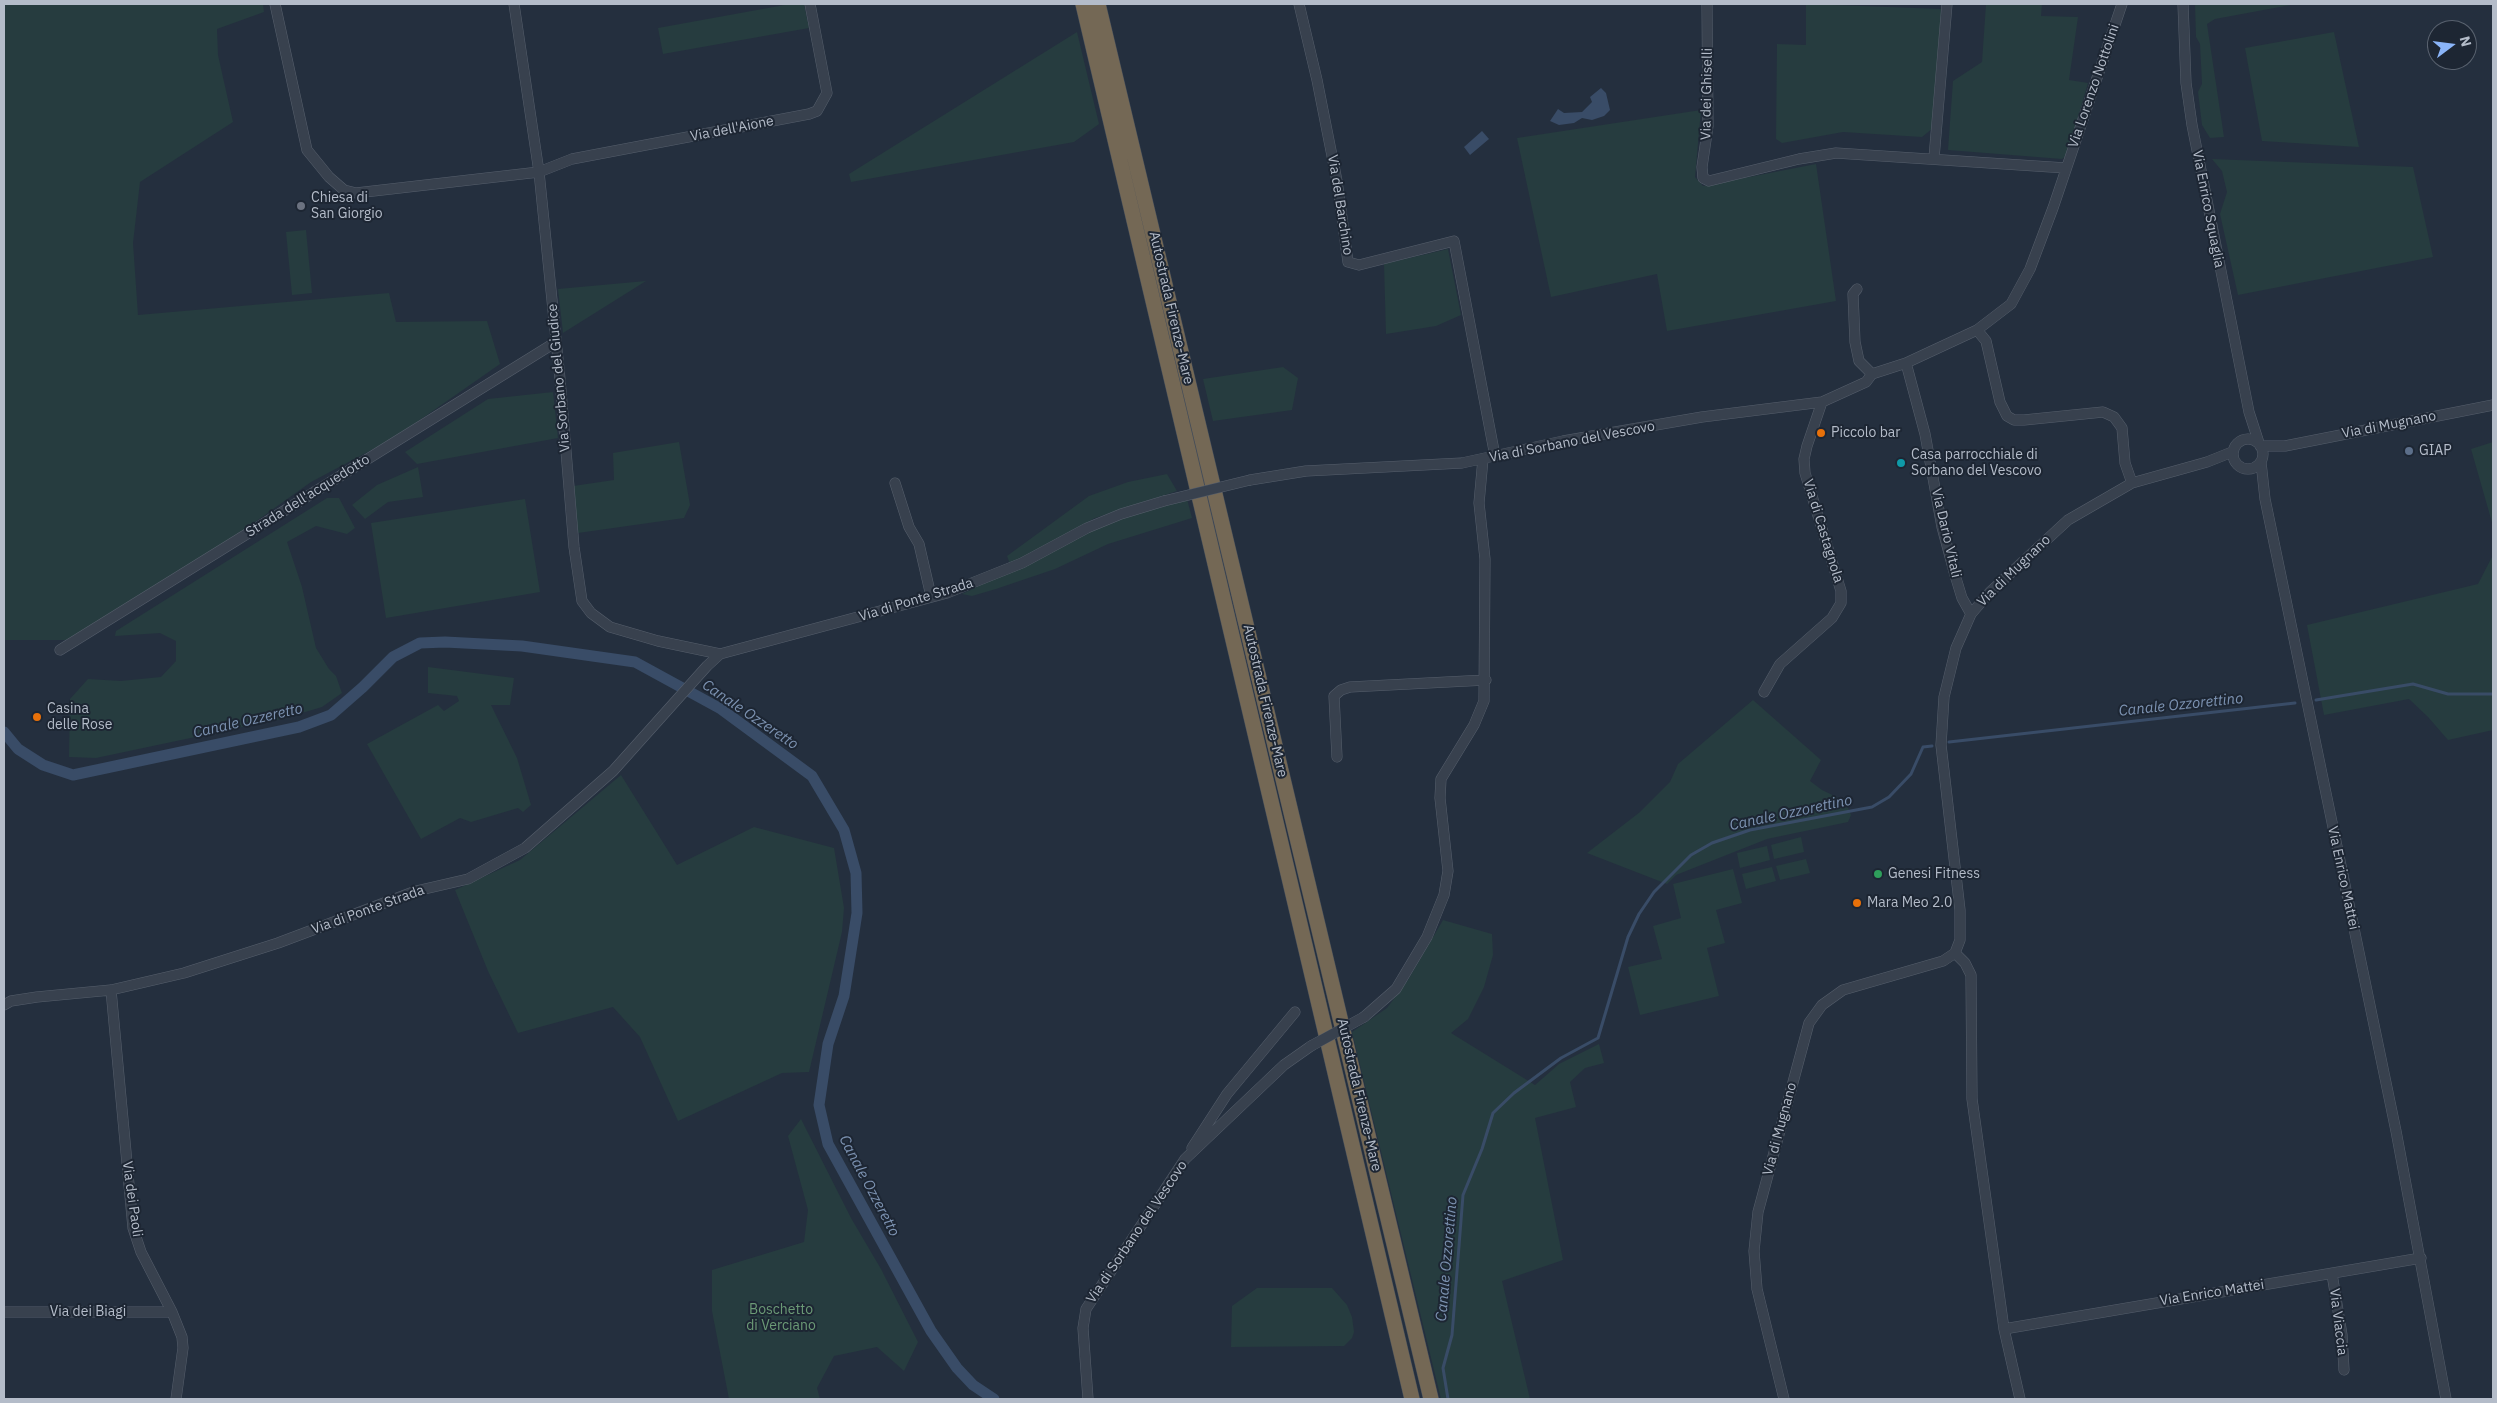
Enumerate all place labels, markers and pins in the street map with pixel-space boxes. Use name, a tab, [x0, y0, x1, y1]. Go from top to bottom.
place label: Chiesa di San Giorgio	[311, 190, 382, 222]
marker: Chiesa di San Giorgio	[295, 200, 307, 212]
place label: Piccolo bar	[1831, 425, 1900, 441]
marker: Piccolo bar	[1815, 427, 1827, 439]
place label: GIAP	[2419, 443, 2452, 459]
marker: GIAP	[2403, 445, 2415, 457]
place label: Casa parrocchiale di Sorbano del Vescovo	[1911, 447, 2042, 480]
marker: Casa parrocchiale di Sorbano del Vescovo	[1895, 457, 1907, 469]
place label: Casina delle Rose	[47, 701, 112, 734]
marker: Casina delle Rose	[31, 711, 43, 723]
place label: Genesi Fitness	[1888, 866, 1980, 882]
marker: Genesi Fitness	[1872, 868, 1884, 880]
place label: Mara Meo 2.0	[1867, 895, 1953, 911]
marker: Mara Meo 2.0	[1851, 897, 1863, 909]

